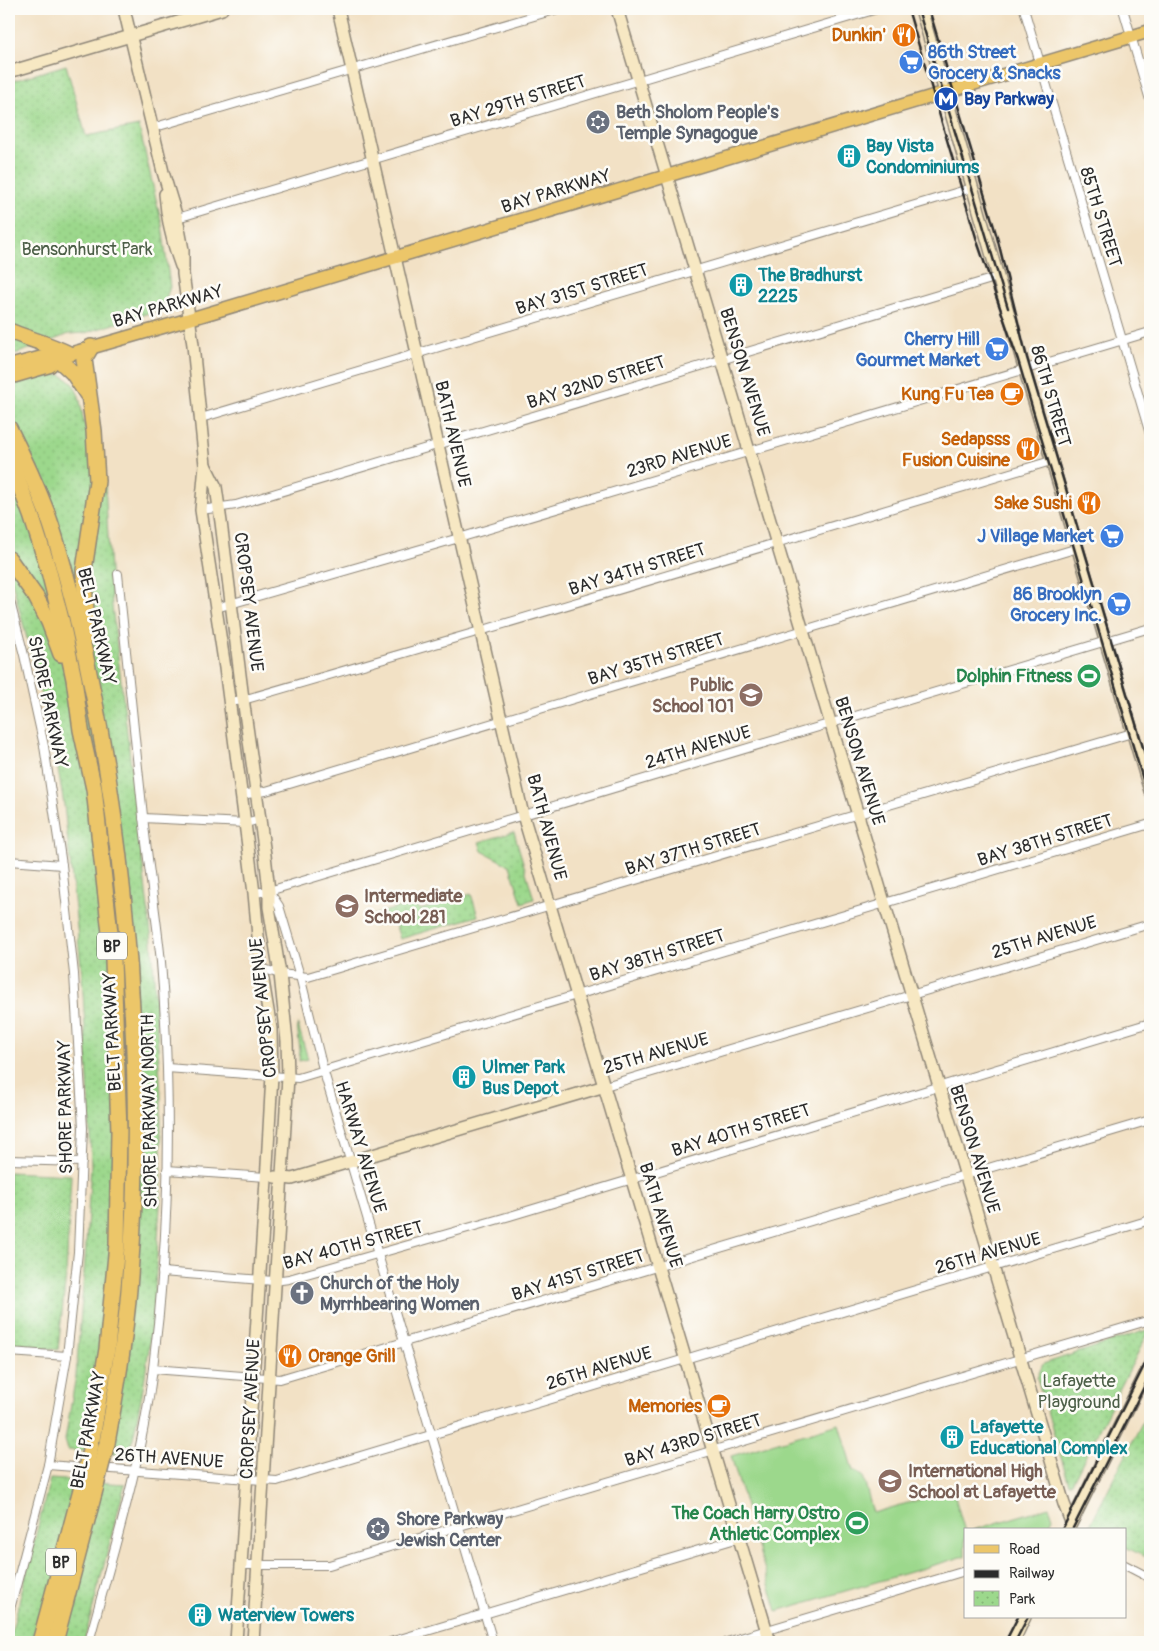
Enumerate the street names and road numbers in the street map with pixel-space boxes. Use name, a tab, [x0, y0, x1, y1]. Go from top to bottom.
street label: BAY 29TH STREET	[448, 70, 589, 133]
street label: BAY PARKWAY	[498, 164, 614, 219]
street label: 85TH STREET	[1074, 164, 1127, 270]
street label: BAY 31ST STREET	[513, 258, 651, 321]
street label: BAY PARKWAY	[110, 280, 226, 333]
street label: BENSON AVENUE	[714, 305, 775, 439]
street label: 86TH STREET	[1025, 343, 1076, 450]
street label: BAY 32ND STREET	[524, 351, 668, 414]
street label: BATH AVENUE	[429, 378, 476, 490]
street label: 23RD AVENUE	[624, 430, 734, 483]
street label: CROPSEY AVENUE	[229, 531, 268, 673]
street label: BAY 34TH STREET	[566, 538, 708, 601]
street label: BELT PARKWAY	[72, 565, 121, 687]
street label: BAY 35TH STREET	[585, 628, 727, 691]
street label: SHORE PARKWAY	[22, 634, 73, 771]
street label: BENSON AVENUE	[829, 694, 890, 828]
street label: 24TH AVENUE	[643, 721, 754, 774]
street label: BATH AVENUE	[521, 772, 572, 883]
street label: BAY 38TH STREET	[975, 809, 1116, 872]
street label: BAY 37TH STREET	[622, 818, 764, 881]
street label: 25TH AVENUE	[989, 911, 1099, 964]
street label: BAY 38TH STREET	[587, 924, 728, 987]
road number: BP	[97, 932, 127, 959]
street label: CROPSEY AVENUE	[245, 937, 282, 1079]
street label: BELT PARKWAY	[98, 971, 127, 1092]
street label: SHORE PARKWAY NORTH	[136, 1014, 163, 1208]
street label: 25TH AVENUE	[601, 1027, 711, 1079]
street label: SHORE PARKWAY	[53, 1039, 78, 1174]
street label: HARWAY AVENUE	[329, 1078, 392, 1216]
street label: BENSON AVENUE	[944, 1082, 1005, 1216]
street label: BAY 40TH STREET	[669, 1098, 813, 1163]
street label: BATH AVENUE	[634, 1160, 687, 1271]
street label: BAY 40TH STREET	[281, 1216, 426, 1275]
street label: 26TH AVENUE	[933, 1227, 1044, 1280]
street label: BAY 41ST STREET	[509, 1244, 647, 1307]
street label: CROPSEY AVENUE	[235, 1338, 266, 1480]
street label: 26TH AVENUE	[544, 1342, 655, 1395]
street label: BELT PARKWAY	[66, 1369, 111, 1491]
street label: BAY 43RD STREET	[622, 1409, 764, 1472]
street label: 26TH AVENUE	[114, 1443, 224, 1474]
road number: BP	[46, 1548, 76, 1575]

